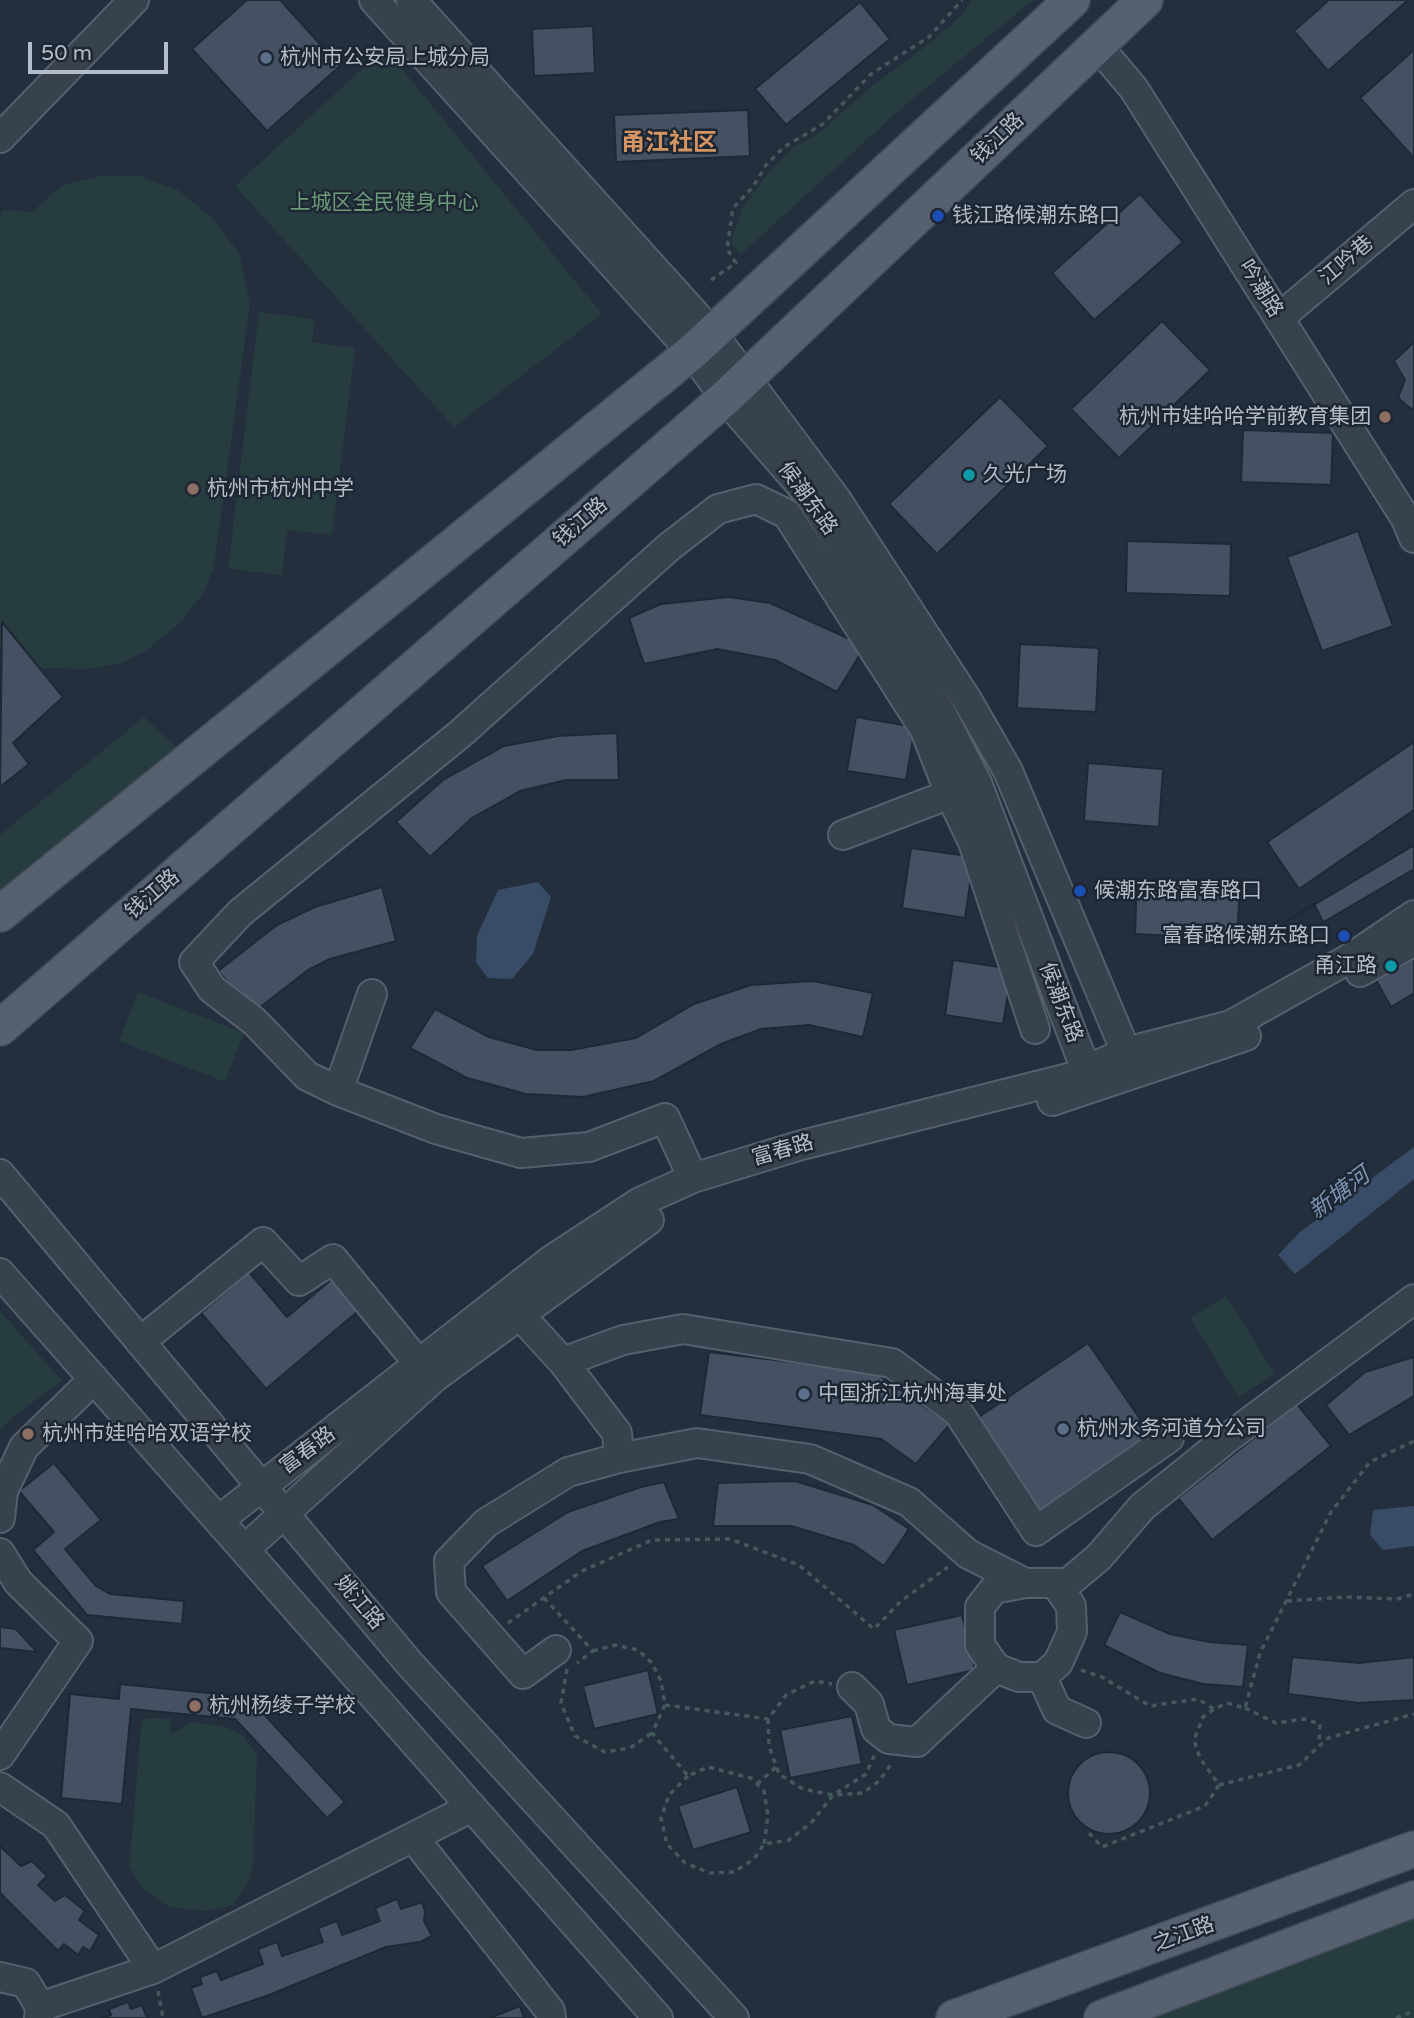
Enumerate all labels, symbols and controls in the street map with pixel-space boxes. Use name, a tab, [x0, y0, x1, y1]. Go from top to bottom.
scale bar	[32, 28, 172, 72]
text: 50 m	[41, 41, 92, 66]
place label: 杭州市公安局上城分局	[280, 45, 490, 71]
marker: 杭州市公安局上城分局	[258, 50, 274, 66]
street label: 钱江路	[967, 108, 1029, 170]
district label: 甬江社区	[621, 130, 717, 158]
park label: 上城区全民健身中心	[290, 190, 478, 216]
place label: 钱江路候潮东路口	[952, 203, 1120, 229]
marker: 钱江路候潮东路口	[930, 208, 946, 224]
street label: 江吟巷	[1315, 231, 1379, 291]
street label: 吟潮路	[1233, 256, 1287, 322]
place label: 杭州市娃哈哈学前教育集团	[1119, 404, 1371, 430]
marker: 杭州市娃哈哈学前教育集团	[1377, 409, 1393, 425]
street label: 候潮东路	[772, 458, 842, 540]
place label: 久光广场	[983, 462, 1067, 488]
marker: 久光广场	[961, 467, 977, 483]
place label: 杭州市杭州中学	[207, 476, 354, 502]
marker: 杭州市杭州中学	[185, 481, 201, 497]
street label: 钱江路	[549, 493, 613, 553]
street label: 钱江路	[121, 865, 185, 925]
place label: 候潮东路富春路口	[1094, 878, 1262, 904]
marker: 候潮东路富春路口	[1072, 883, 1088, 899]
place label: 富春路候潮东路口	[1162, 923, 1330, 949]
marker: 富春路候潮东路口	[1336, 928, 1352, 944]
place label: 甬江路	[1314, 953, 1377, 979]
marker: 甬江路	[1383, 958, 1399, 974]
street label: 候潮东路	[1033, 959, 1087, 1047]
street label: 富春路	[749, 1130, 817, 1172]
water label: 新塘河	[1304, 1162, 1376, 1226]
place label: 中国浙江杭州海事处	[818, 1381, 1007, 1407]
marker: 中国浙江杭州海事处	[796, 1386, 812, 1402]
place label: 杭州水务河道分公司	[1077, 1416, 1266, 1442]
place label: 杭州市娃哈哈双语学校	[42, 1421, 252, 1447]
marker: 杭州水务河道分公司	[1055, 1421, 1071, 1437]
street label: 富春路	[275, 1422, 341, 1480]
marker: 杭州市娃哈哈双语学校	[20, 1426, 36, 1442]
street label: 姚江路	[329, 1571, 389, 1635]
place label: 杭州杨绫子学校	[209, 1693, 356, 1719]
marker: 杭州杨绫子学校	[187, 1698, 203, 1714]
street label: 之江路	[1150, 1912, 1218, 1958]

